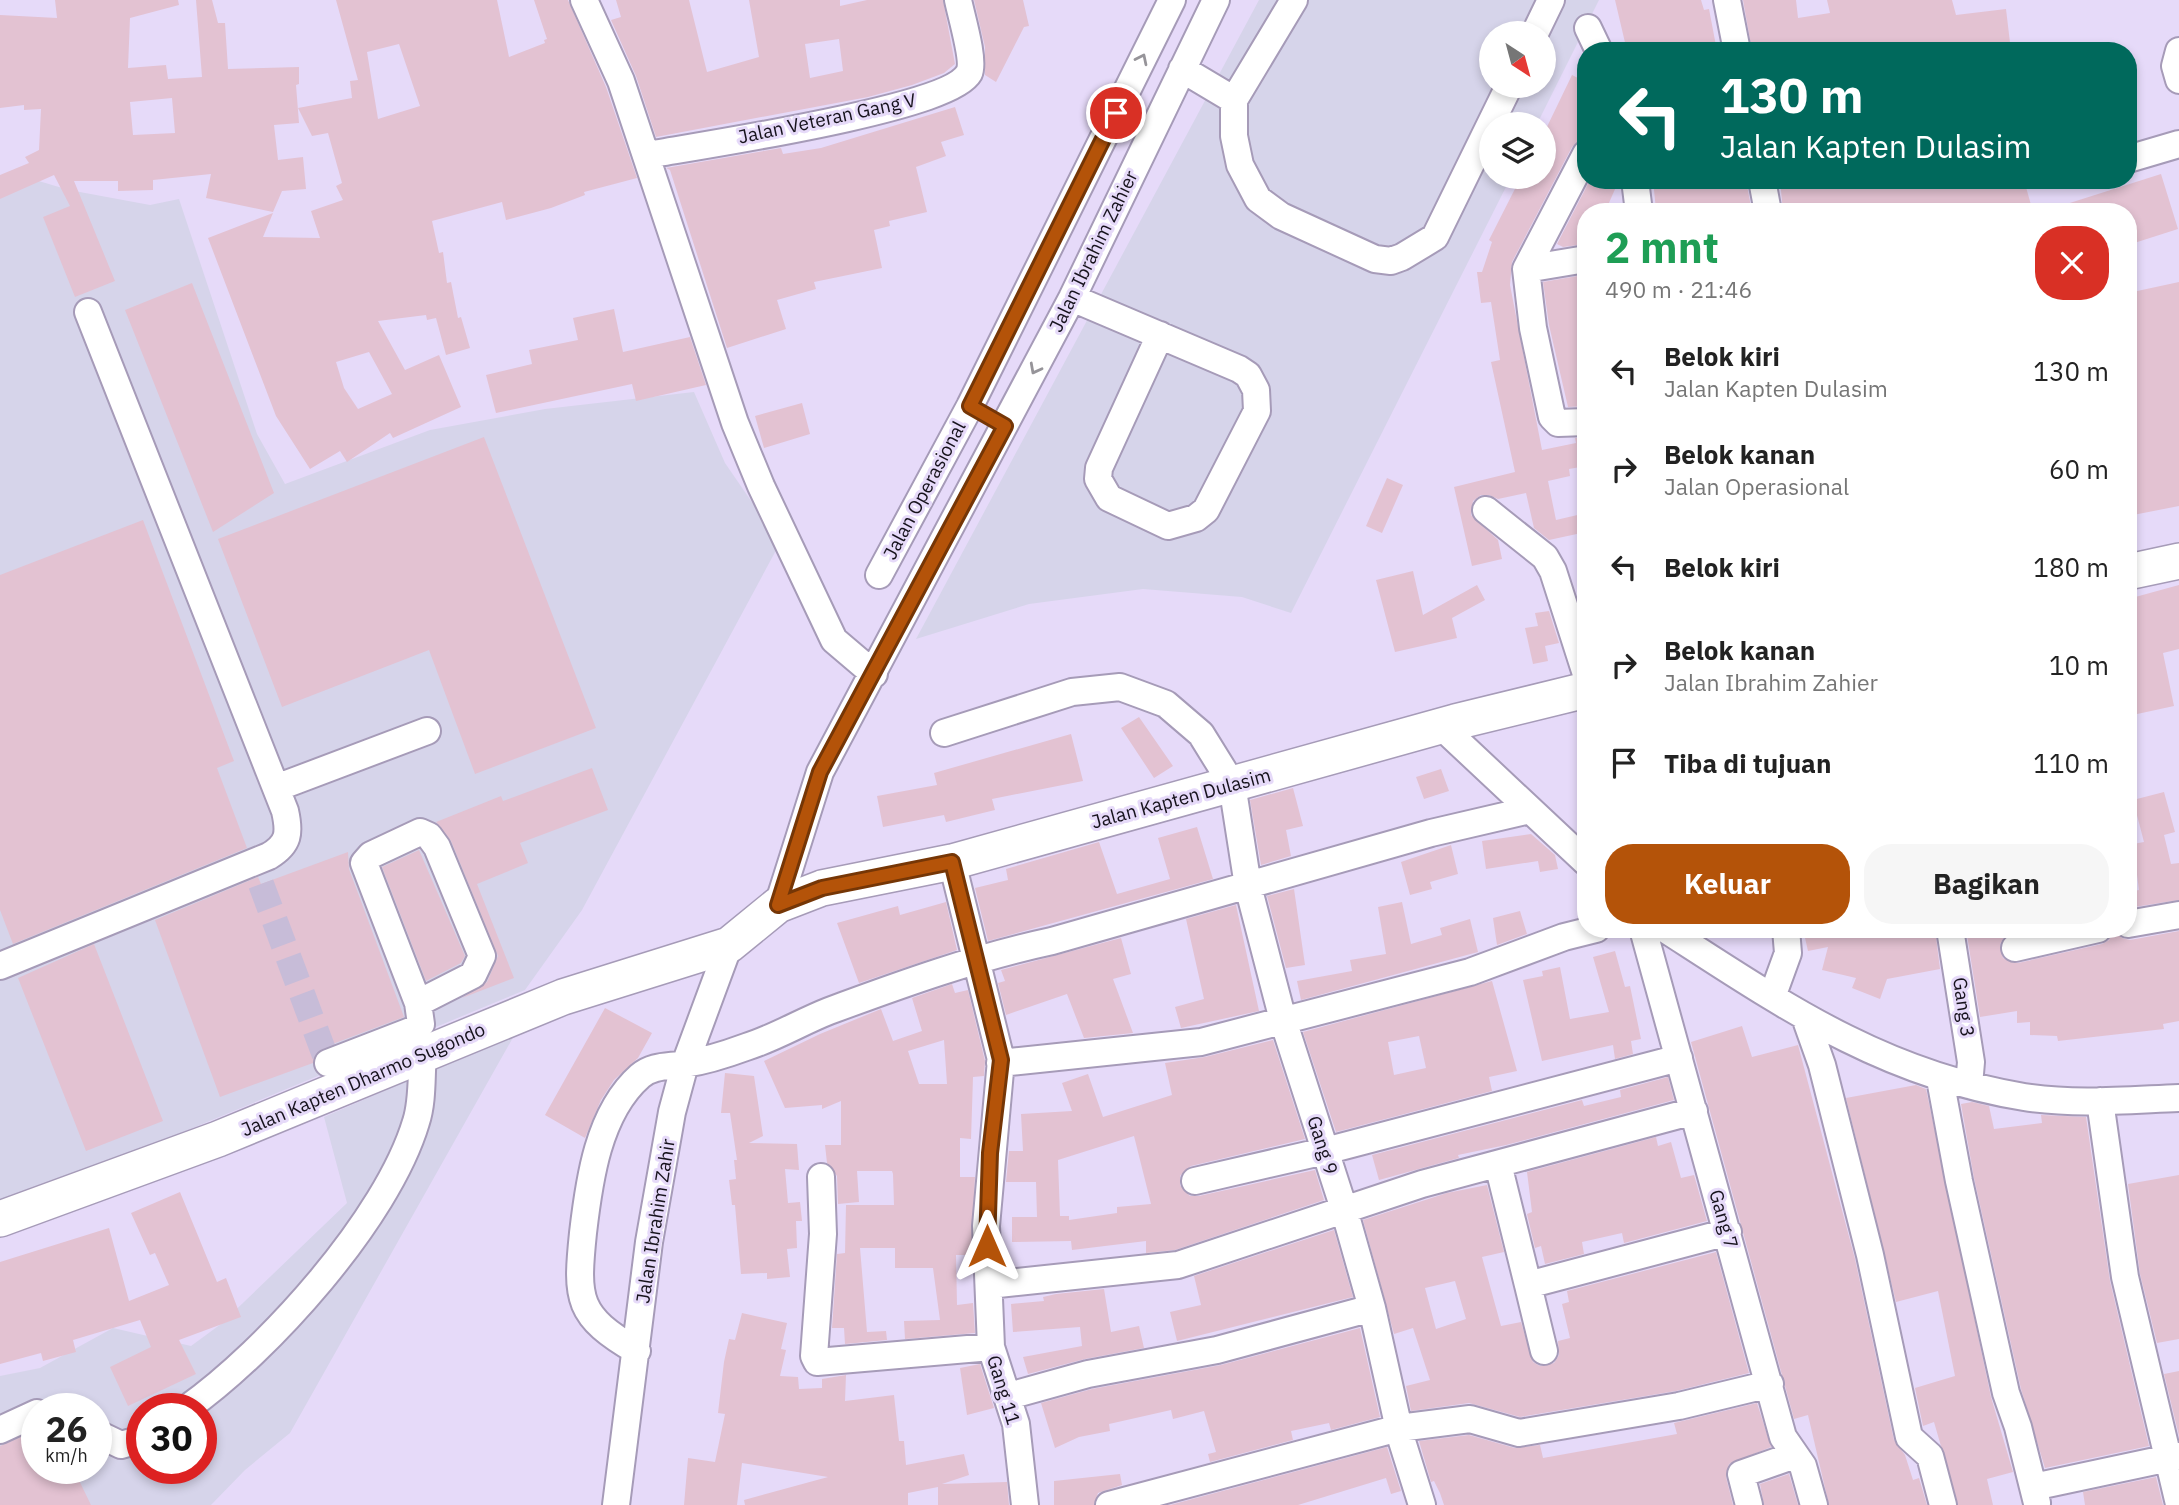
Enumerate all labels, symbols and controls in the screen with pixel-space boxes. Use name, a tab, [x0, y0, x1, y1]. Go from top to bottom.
north arrow	[1479, 21, 1556, 98]
map controls	[1479, 21, 1556, 189]
one-way arrow	[1133, 54, 1147, 66]
text: 130 m	[1720, 63, 1864, 126]
icon: left	[1605, 70, 1696, 161]
pin	[1086, 83, 1146, 143]
street label: Jalan Veteran Gang V	[736, 87, 919, 149]
icon: arrive	[1097, 94, 1135, 132]
button: layers	[1479, 112, 1556, 189]
text: Jalan Kapten Dulasim	[1720, 125, 2032, 167]
street label: Jalan Ibrahim Zahier	[1043, 166, 1143, 336]
text: 2 mnt	[1605, 220, 1719, 275]
button: close	[2035, 226, 2109, 300]
text: 490 m · 21:46	[1605, 274, 1752, 304]
text: Belok kiri	[1664, 339, 1780, 373]
icon: left	[1605, 352, 1643, 390]
text: 130 m	[2033, 354, 2109, 388]
one-way arrow	[1030, 362, 1043, 374]
text: Jalan Kapten Dulasim	[1664, 373, 1888, 403]
street label: Jalan Operasional	[877, 417, 971, 563]
text: Belok kanan	[1664, 437, 1815, 471]
icon: right	[1605, 450, 1643, 488]
text: 60 m	[2049, 452, 2109, 486]
text: Jalan Operasional	[1664, 471, 1849, 501]
icon: left	[1605, 548, 1643, 586]
text: Belok kiri	[1664, 550, 1780, 584]
text: 180 m	[2033, 550, 2109, 584]
text: Belok kanan	[1664, 633, 1815, 667]
icon: right	[1605, 646, 1643, 684]
text: 10 m	[2049, 648, 2109, 682]
text: Jalan Ibrahim Zahier	[1664, 667, 1878, 697]
icon: arrive	[1605, 744, 1643, 782]
text: Tiba di tujuan	[1664, 746, 1831, 780]
text: 110 m	[2033, 746, 2109, 780]
street label: Jalan Kapten Dulasim	[1089, 762, 1273, 834]
button: Keluar	[1605, 844, 1850, 924]
button: Bagikan	[1864, 844, 2109, 924]
street label: Gang 3	[1948, 976, 1980, 1038]
street label: Jalan Kapten Dharmo Sugondo	[237, 1017, 489, 1141]
street label: Gang 9	[1302, 1113, 1344, 1177]
street label: Jalan Ibrahim Zahir	[630, 1137, 680, 1305]
street label: Gang 7	[1704, 1187, 1744, 1251]
position arrow	[950, 1209, 1024, 1283]
street label: Gang 11	[982, 1352, 1026, 1428]
speed limit sign: 30	[126, 1393, 217, 1484]
text: 26	[45, 1406, 88, 1452]
text: km/h	[45, 1444, 88, 1467]

